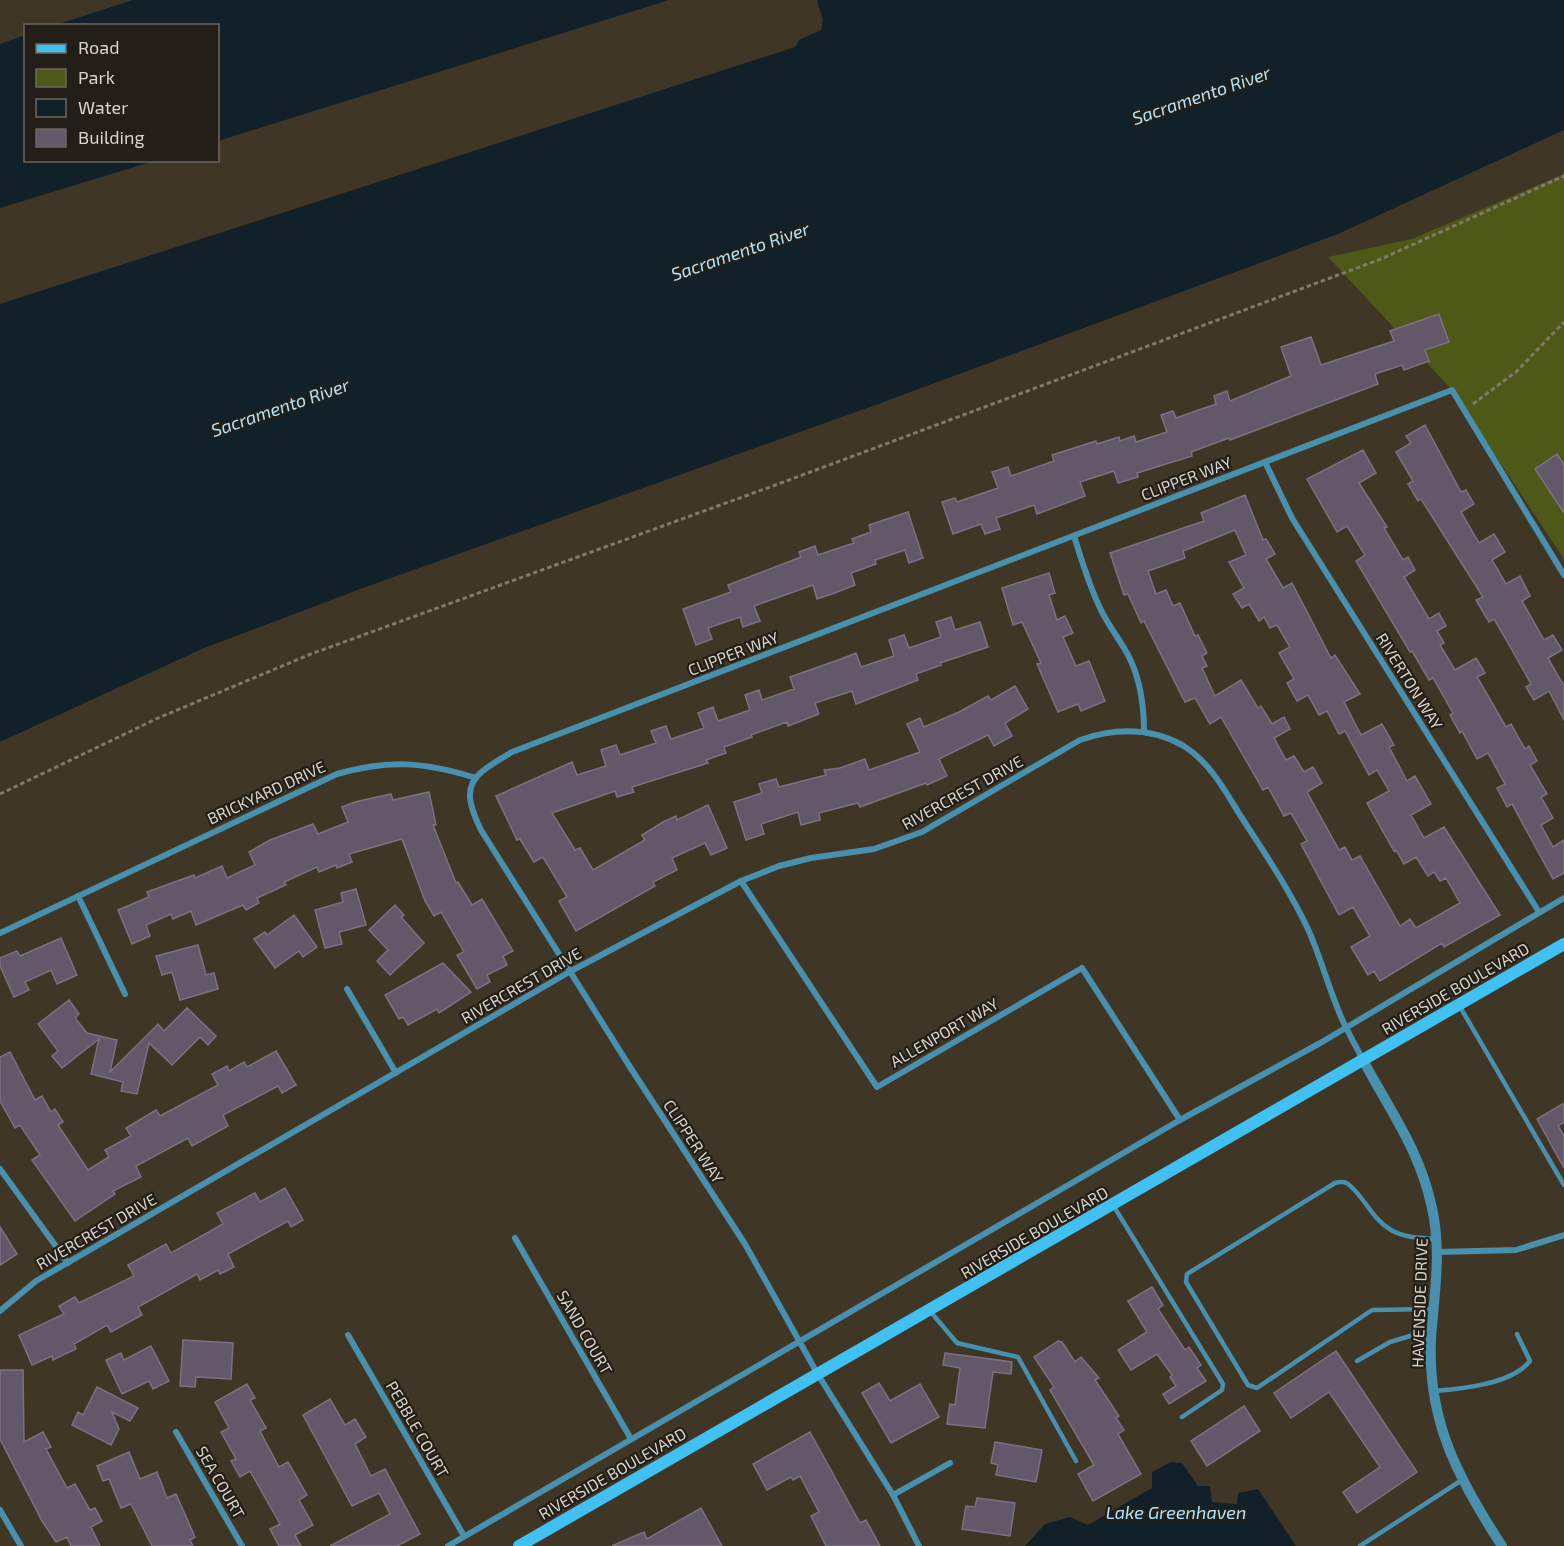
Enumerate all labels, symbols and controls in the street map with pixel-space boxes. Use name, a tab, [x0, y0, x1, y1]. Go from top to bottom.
legend	[24, 24, 219, 162]
text: Road	[78, 36, 119, 58]
water label: Sacramento River	[1129, 61, 1274, 129]
text: Park	[78, 66, 115, 88]
text: Water	[78, 96, 128, 118]
text: Building	[78, 126, 145, 148]
water label: Sacramento River	[668, 217, 813, 285]
water label: Sacramento River	[208, 373, 353, 441]
street label: CLIPPER WAY	[1138, 452, 1234, 504]
street label: CLIPPER WAY	[685, 627, 781, 679]
street label: RIVERTON WAY	[1373, 629, 1447, 733]
street label: RIVERCREST DRIVE	[898, 751, 1026, 833]
street label: BRICKYARD DRIVE	[204, 756, 328, 828]
street label: RIVERSIDE BOULEVARD	[1378, 938, 1532, 1038]
street label: RIVERCREST DRIVE	[458, 943, 584, 1027]
street label: ALLENPORT WAY	[887, 993, 1001, 1071]
street label: CLIPPER WAY	[660, 1096, 728, 1186]
street label: RIVERSIDE BOULEVARD	[957, 1182, 1111, 1282]
street label: RIVERCREST DRIVE	[33, 1189, 159, 1273]
street label: HAVENSIDE DRIVE	[1407, 1238, 1431, 1368]
street label: SAND COURT	[553, 1287, 617, 1377]
street label: PEBBLE COURT	[383, 1377, 453, 1481]
street label: RIVERSIDE BOULEVARD	[535, 1423, 689, 1523]
street label: SEA COURT	[193, 1442, 249, 1522]
water label: Lake Greenhaven	[1106, 1501, 1246, 1523]

